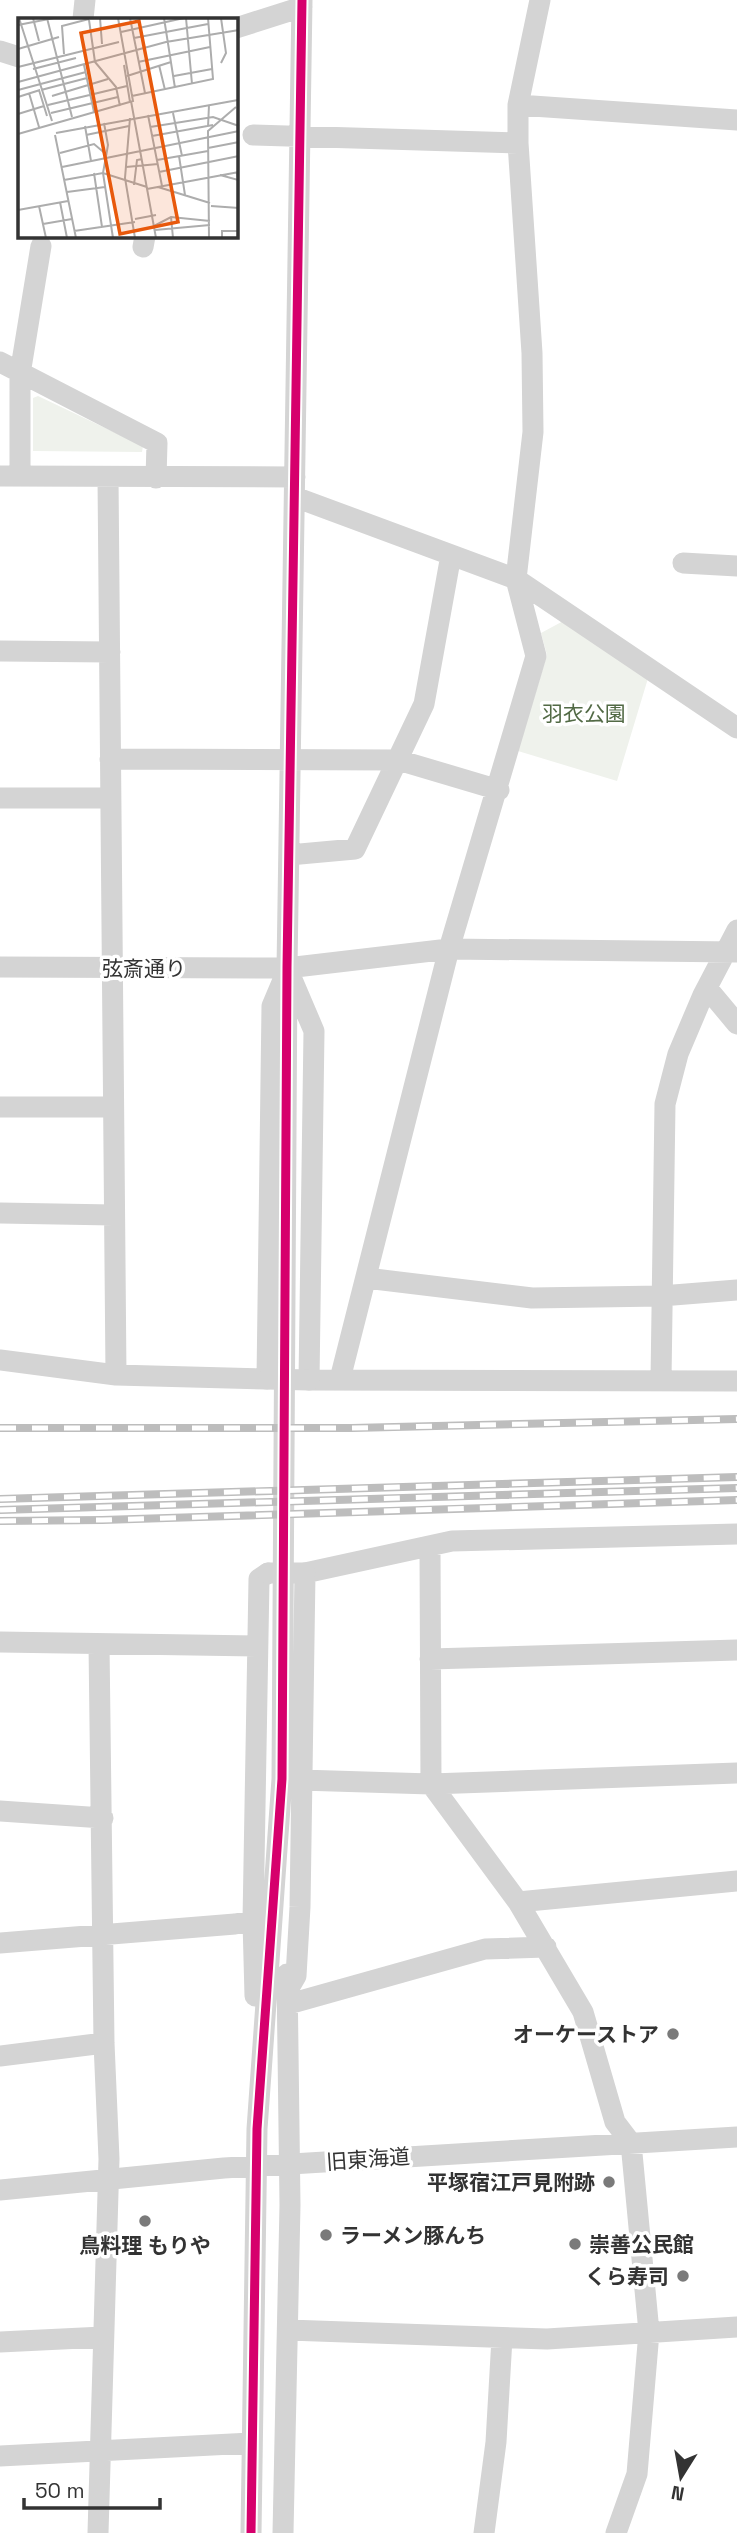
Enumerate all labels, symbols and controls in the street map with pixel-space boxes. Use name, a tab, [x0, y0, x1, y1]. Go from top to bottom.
inset map	[18, 18, 238, 238]
park label: 羽衣公園	[542, 700, 626, 727]
street label: 弦斎通り	[102, 955, 186, 982]
place label: オーケーストア	[513, 2021, 659, 2048]
marker: オーケーストア	[665, 2026, 681, 2042]
street label: 旧東海道	[325, 2143, 411, 2175]
place label: 平塚宿江戸見附跡	[427, 2169, 595, 2196]
marker: 平塚宿江戸見附跡	[601, 2174, 617, 2190]
marker: 鳥料理 もりや	[137, 2213, 153, 2229]
place label: ラーメン豚んち	[340, 2222, 486, 2249]
marker: ラーメン豚んち	[318, 2227, 334, 2243]
place label: 崇善公民館	[589, 2231, 694, 2258]
place label: 鳥料理 もりや	[79, 2232, 211, 2259]
marker: 崇善公民館	[567, 2236, 583, 2252]
place label: くら寿司	[585, 2263, 669, 2290]
marker: くら寿司	[675, 2268, 691, 2284]
north arrow	[646, 2442, 716, 2512]
scale bar	[24, 2466, 161, 2510]
text: 50 m	[35, 2477, 85, 2504]
text: N	[669, 2480, 686, 2507]

